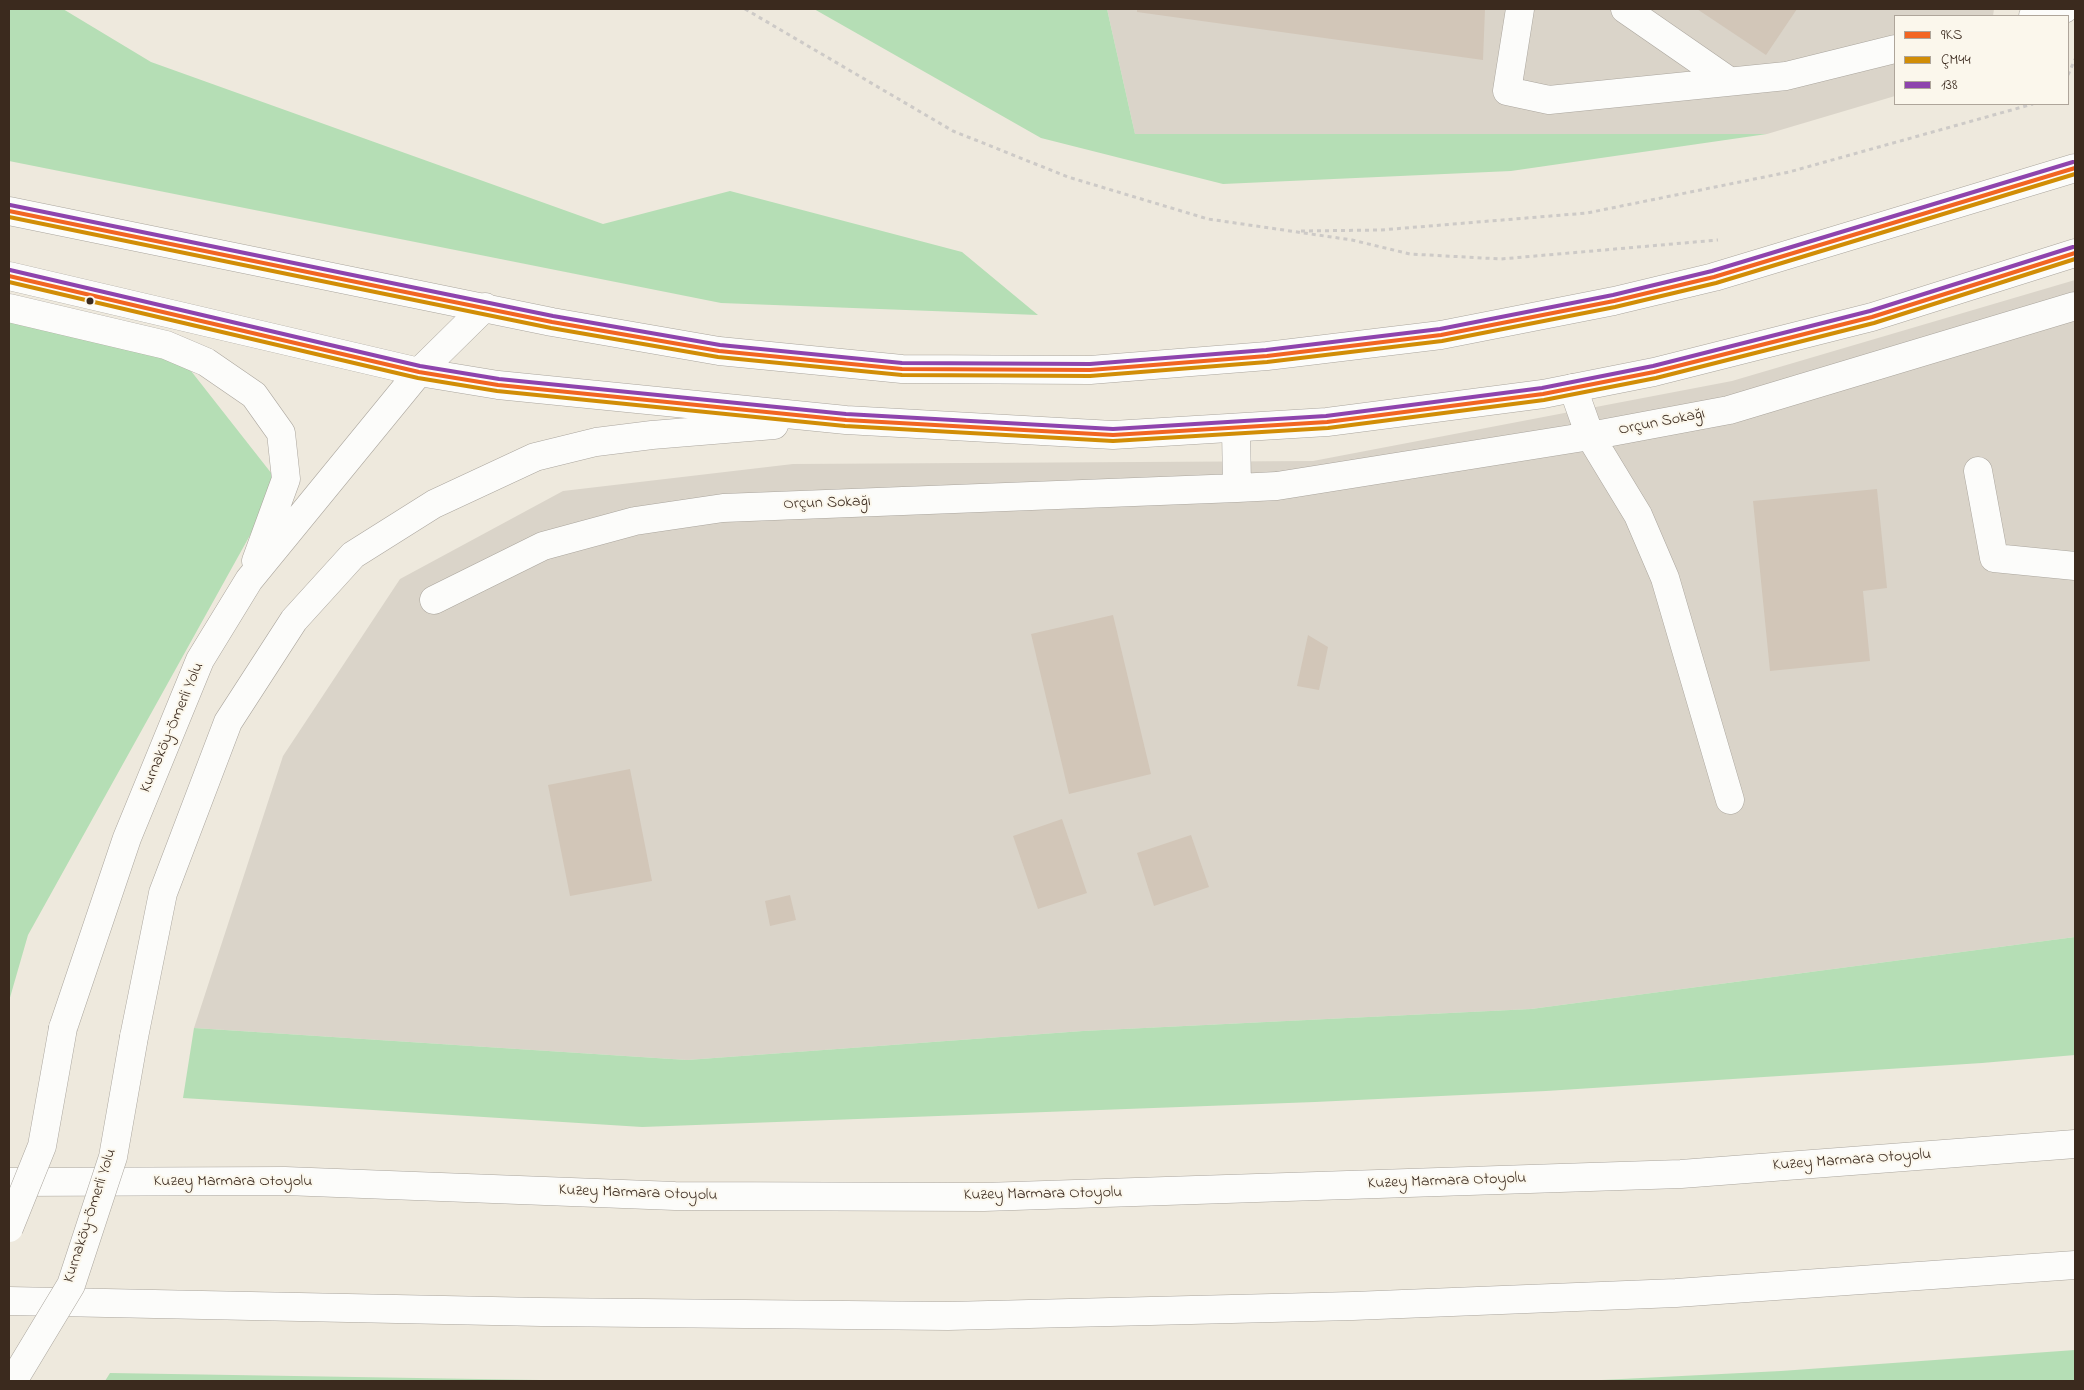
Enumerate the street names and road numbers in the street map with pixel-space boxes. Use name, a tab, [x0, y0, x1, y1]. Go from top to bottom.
street label: Orçun Sokağı	[1617, 405, 1707, 441]
street label: Orçun Sokağı	[783, 493, 871, 515]
street label: Kurnaköy-Ömerli Yolu	[137, 660, 209, 796]
street label: Kuzey Marmara Otoyolu	[1772, 1146, 1932, 1176]
street label: Kurnaköy-Ömerli Yolu	[60, 1147, 122, 1285]
street label: Kuzey Marmara Otoyolu	[1367, 1170, 1527, 1194]
street label: Kuzey Marmara Otoyolu	[154, 1172, 312, 1192]
street label: Kuzey Marmara Otoyolu	[558, 1182, 718, 1206]
street label: Kuzey Marmara Otoyolu	[963, 1184, 1123, 1206]

